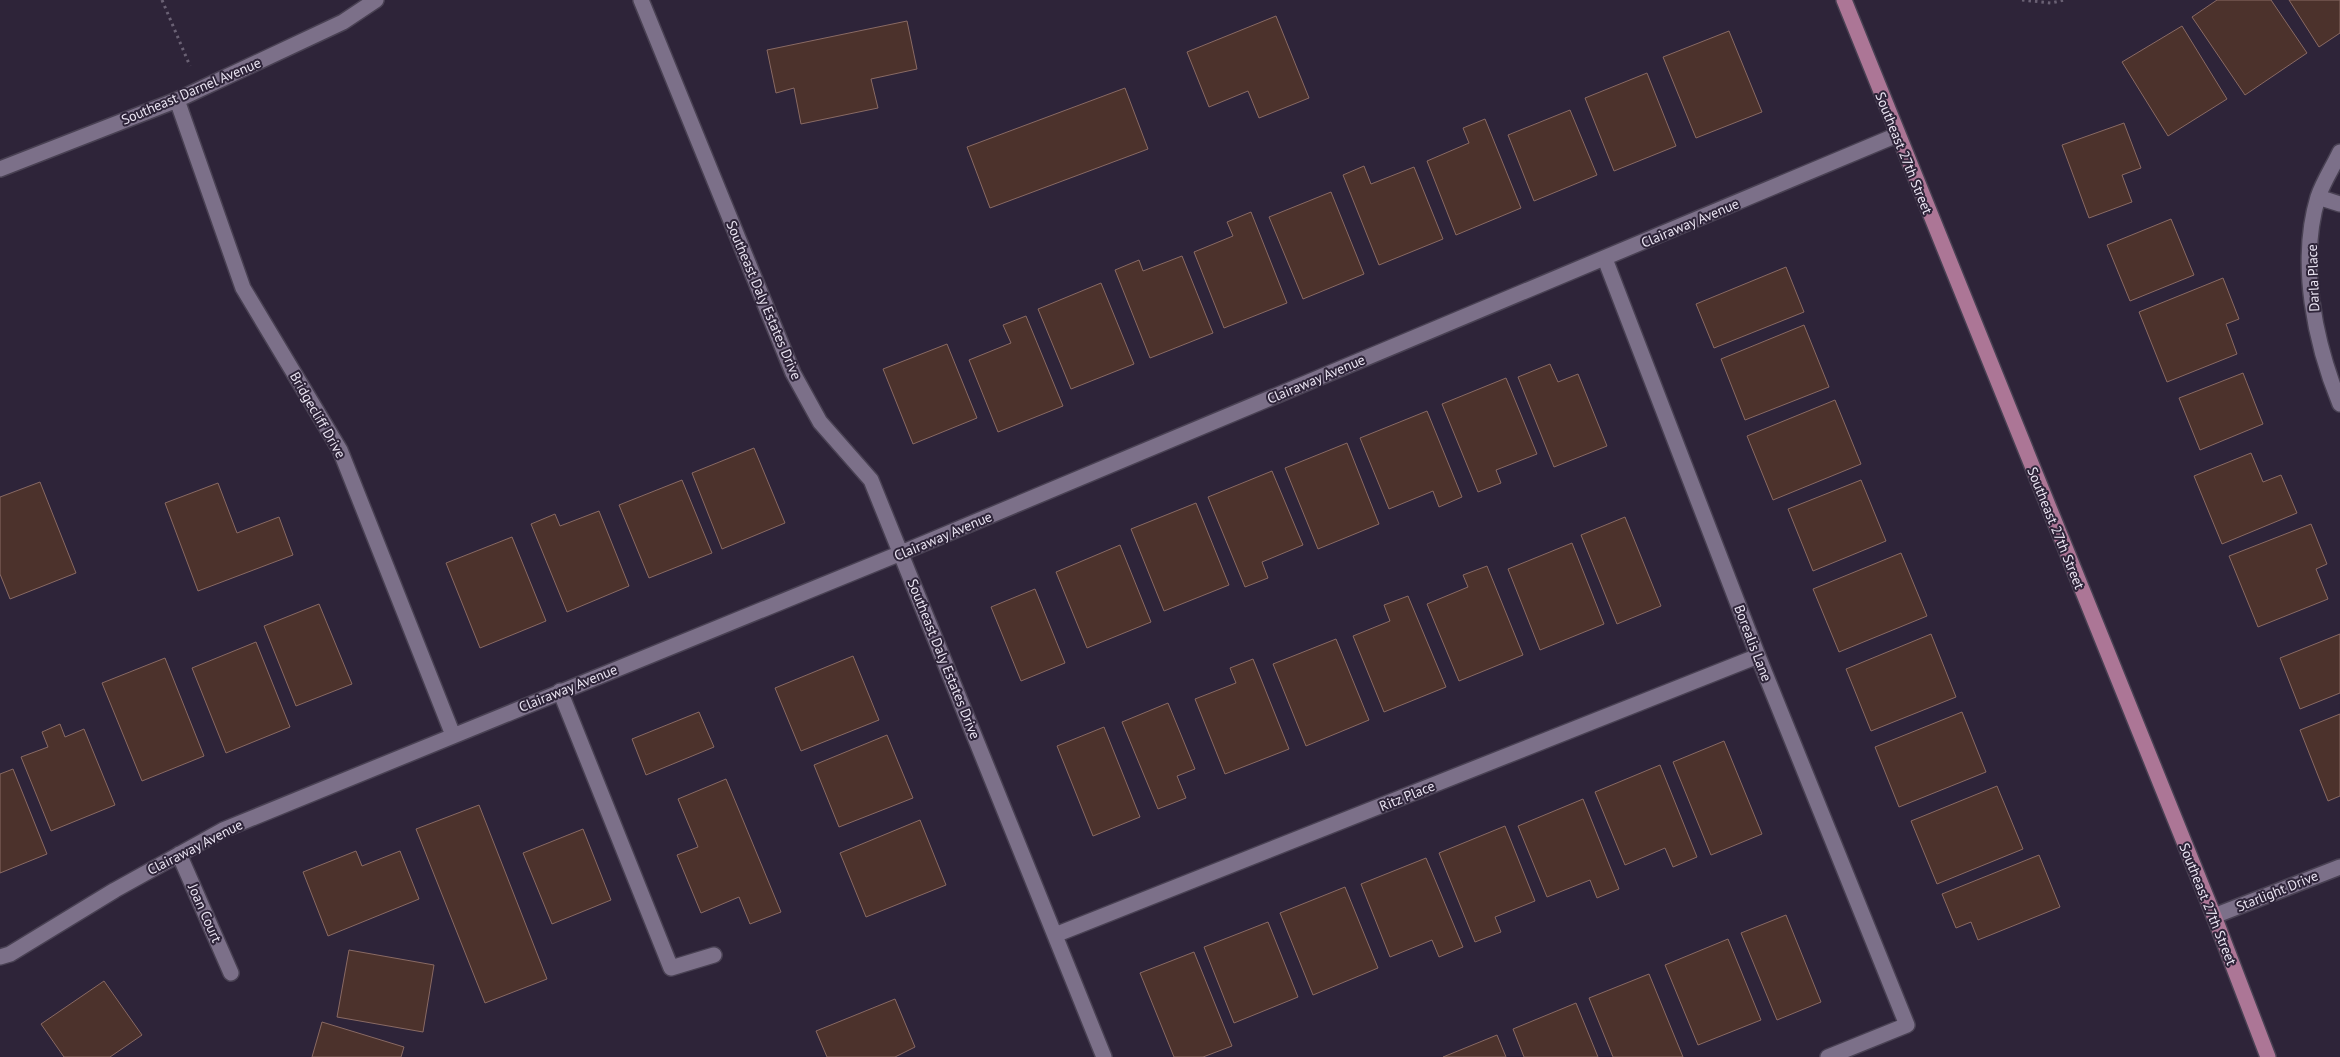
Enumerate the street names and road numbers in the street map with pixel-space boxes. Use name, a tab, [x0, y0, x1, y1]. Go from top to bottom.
street label: Southeast Darnel Avenue	[118, 53, 264, 129]
street label: Southeast 27th Street	[1871, 89, 1937, 217]
street label: Clairaway Avenue	[1638, 194, 1742, 252]
street label: Southeast Daly Estates Drive	[722, 218, 806, 382]
street label: Darla Place	[2303, 244, 2323, 312]
street label: Clairaway Avenue	[1264, 350, 1368, 408]
street label: Bridgecliff Drive	[286, 369, 350, 461]
street label: Southeast 27th Street	[2023, 464, 2089, 592]
street label: Clairaway Avenue	[891, 507, 995, 565]
street label: Southeast Daly Estates Drive	[904, 576, 984, 742]
street label: Borealis Lane	[1730, 602, 1776, 684]
street label: Clairaway Avenue	[516, 660, 620, 716]
street label: Ritz Place	[1377, 777, 1437, 815]
street label: Clairaway Avenue	[144, 815, 246, 879]
street label: Southeast 27th Street	[2175, 840, 2241, 968]
street label: Starlight Drive	[2233, 866, 2321, 916]
street label: Joan Court	[184, 880, 226, 945]

